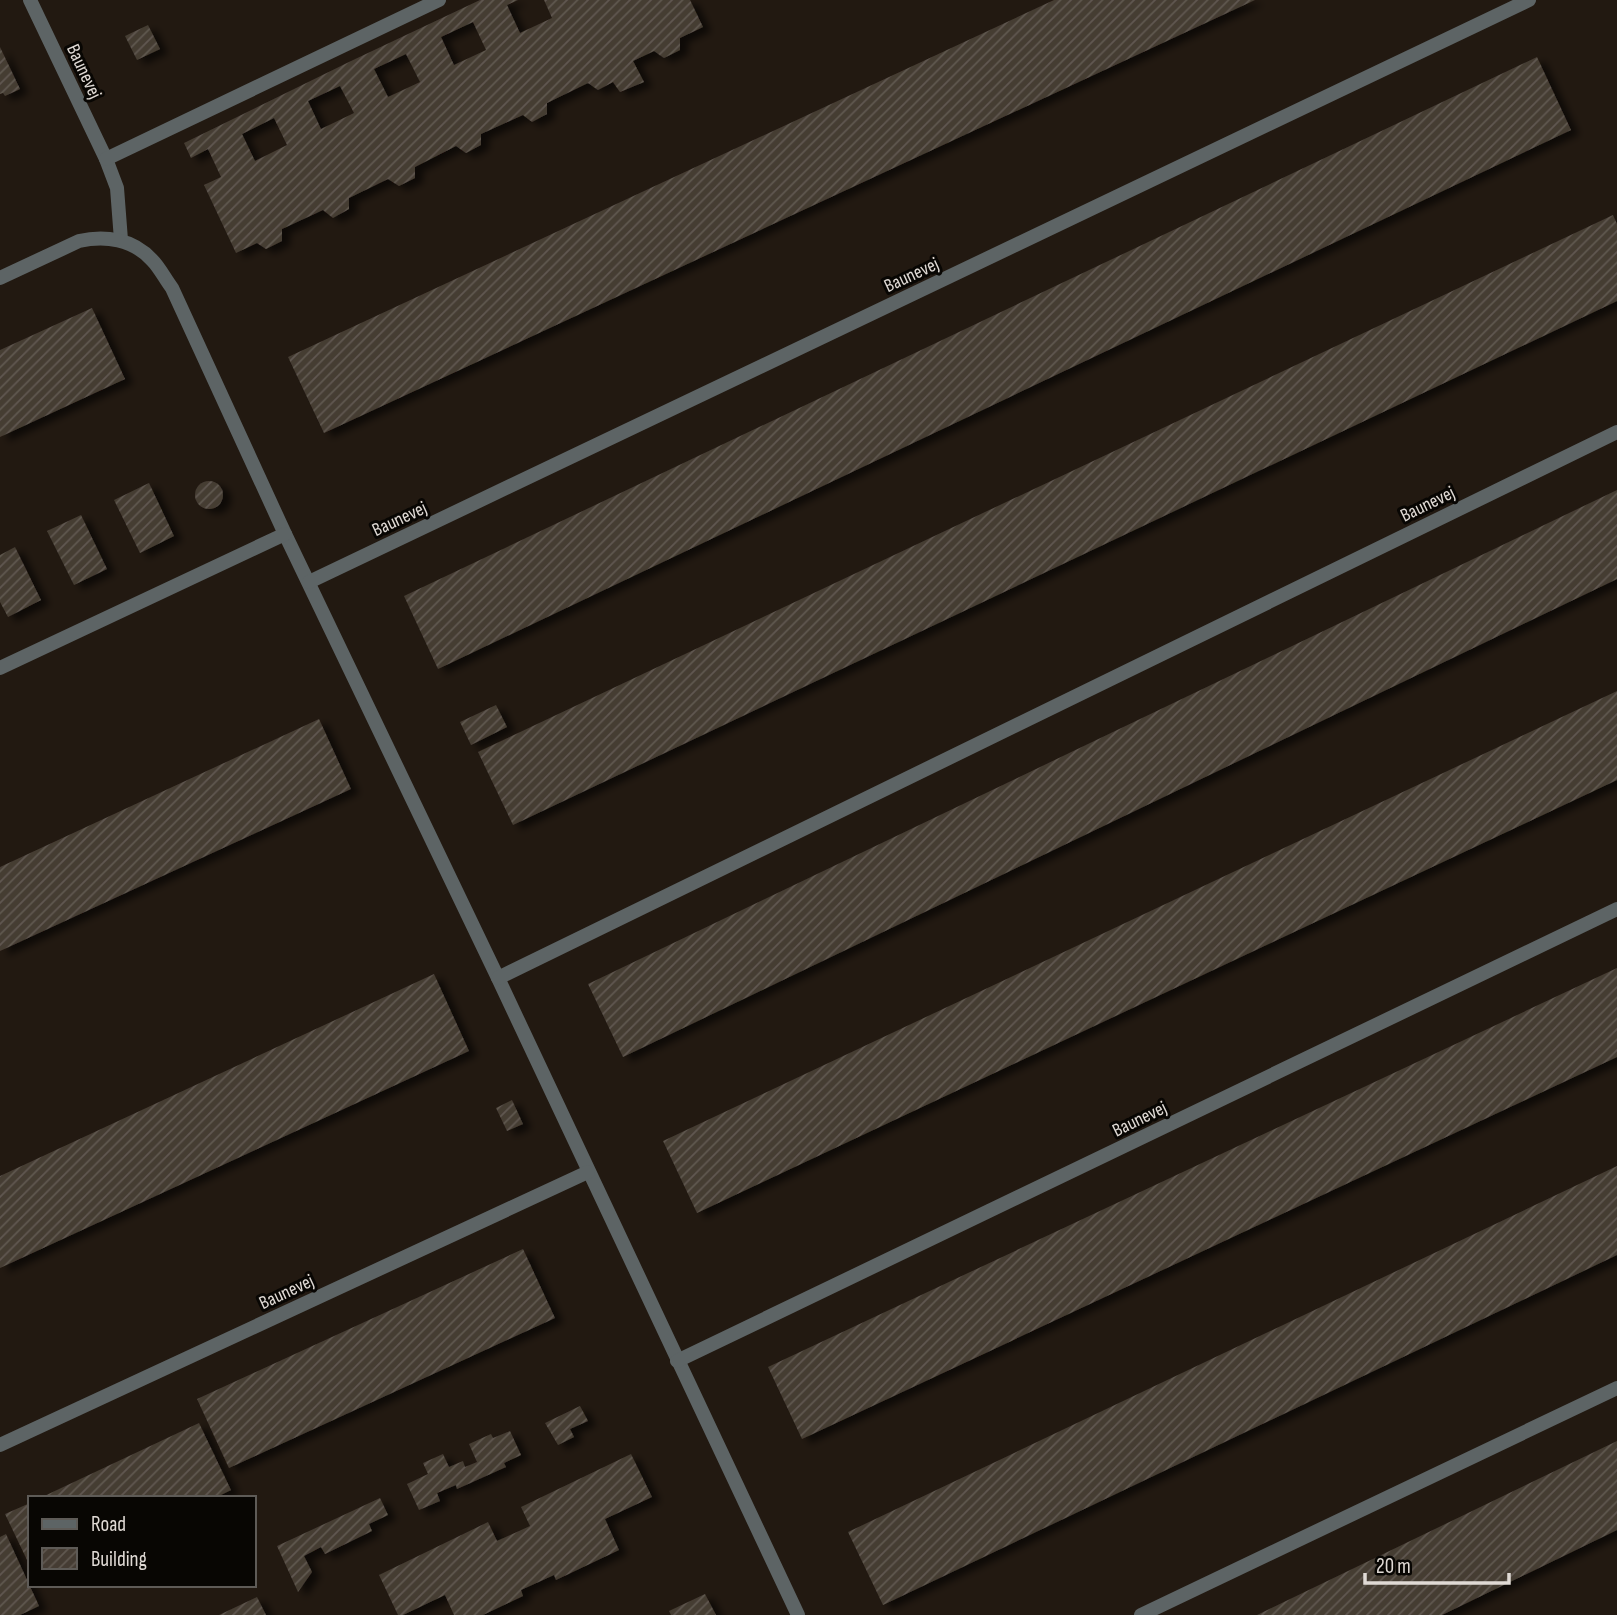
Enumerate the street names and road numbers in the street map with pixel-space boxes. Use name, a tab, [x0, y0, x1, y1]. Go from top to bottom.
street label: Baunevej	[61, 41, 106, 103]
street label: Baunevej	[881, 253, 943, 298]
street label: Baunevej	[1397, 481, 1459, 527]
street label: Baunevej	[369, 497, 431, 542]
street label: Baunevej	[1109, 1096, 1171, 1142]
street label: Baunevej	[256, 1270, 318, 1315]

